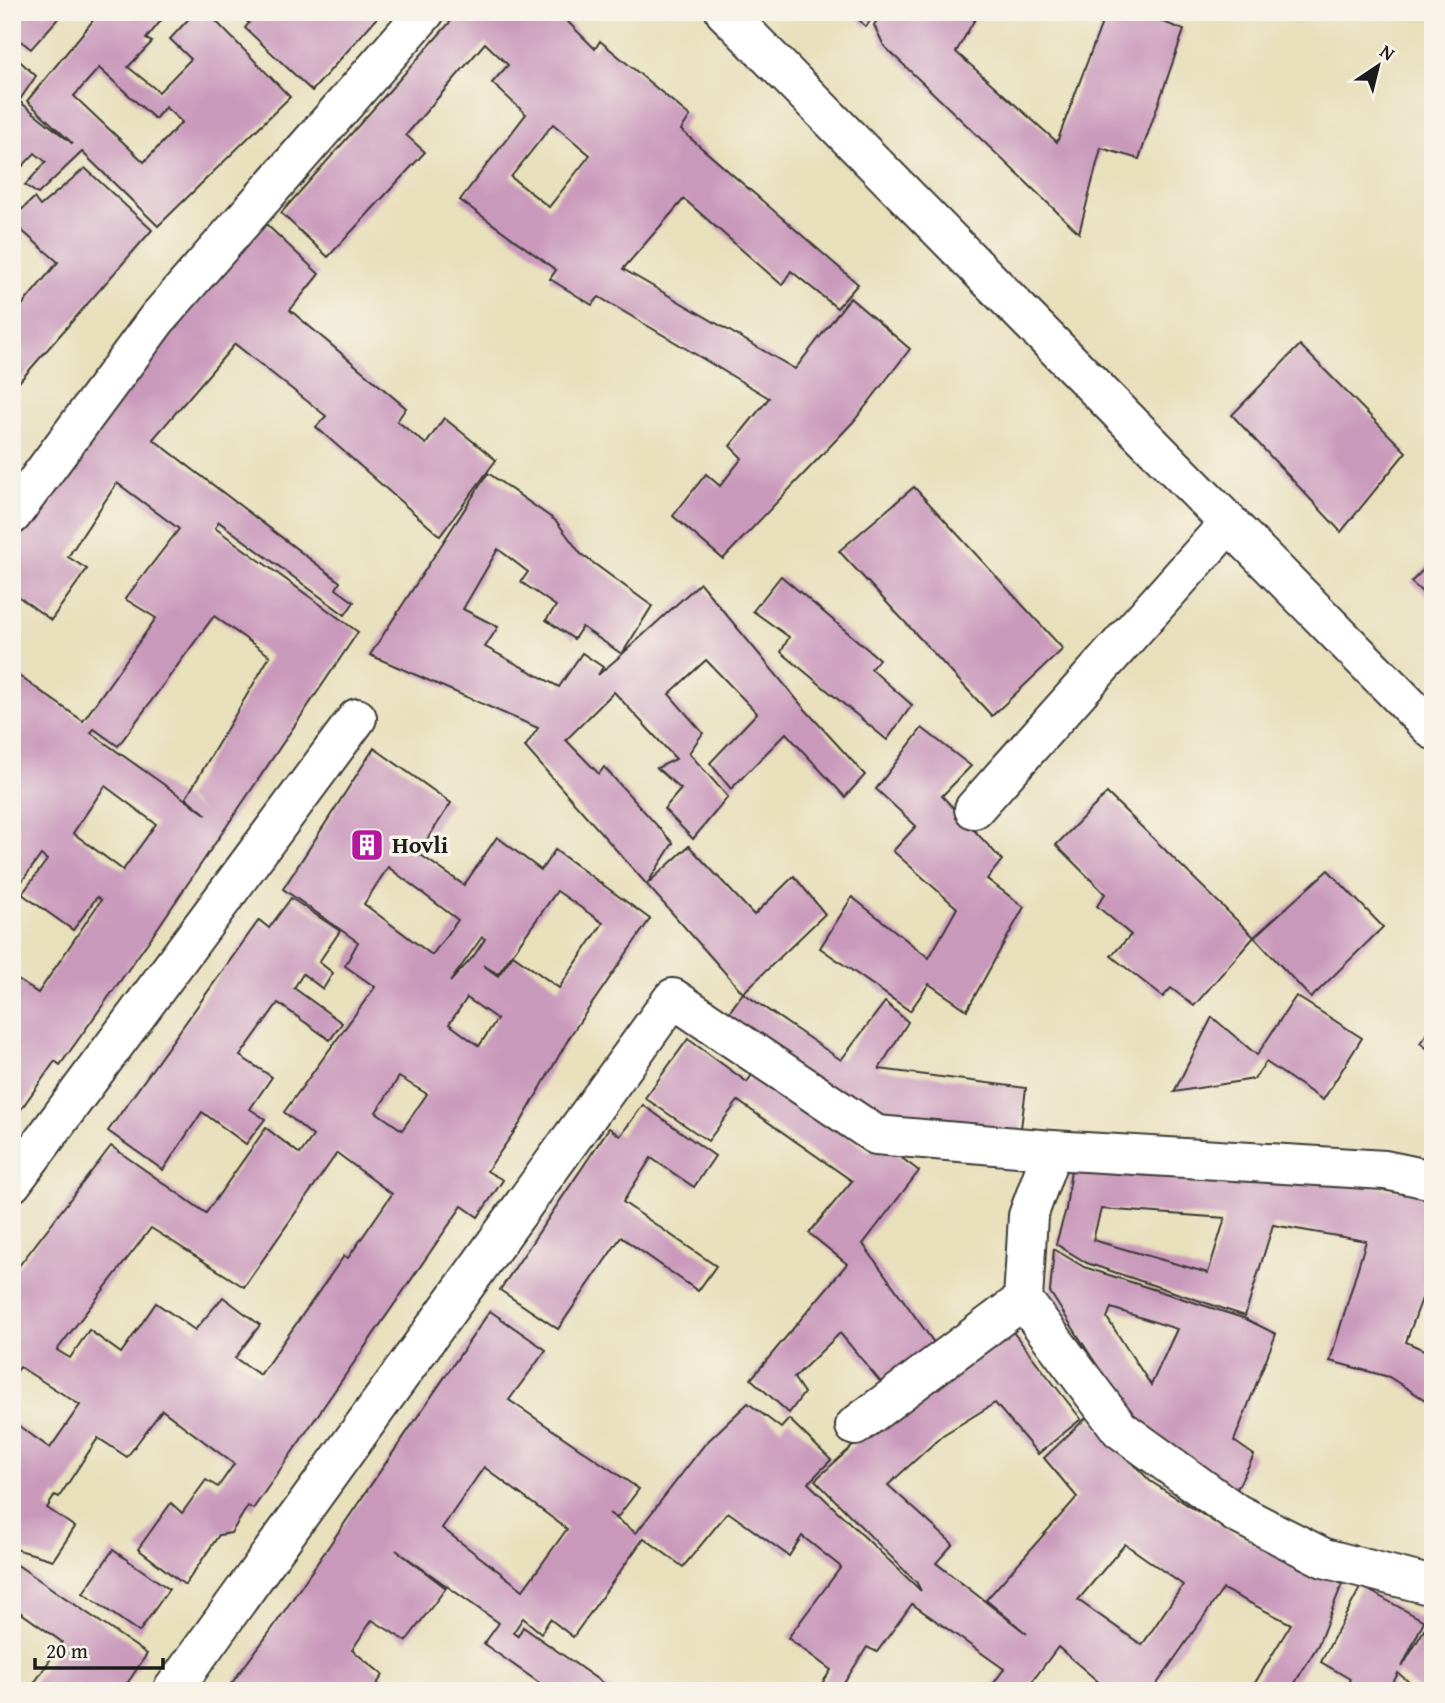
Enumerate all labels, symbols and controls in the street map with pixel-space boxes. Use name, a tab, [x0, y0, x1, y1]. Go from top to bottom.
north arrow	[1344, 32, 1414, 102]
text: N	[1375, 37, 1401, 67]
building icon: Hovli	[348, 826, 386, 864]
place label: Hovli	[392, 827, 448, 862]
scale bar	[35, 1626, 163, 1670]
text: 20 m	[46, 1635, 88, 1666]

